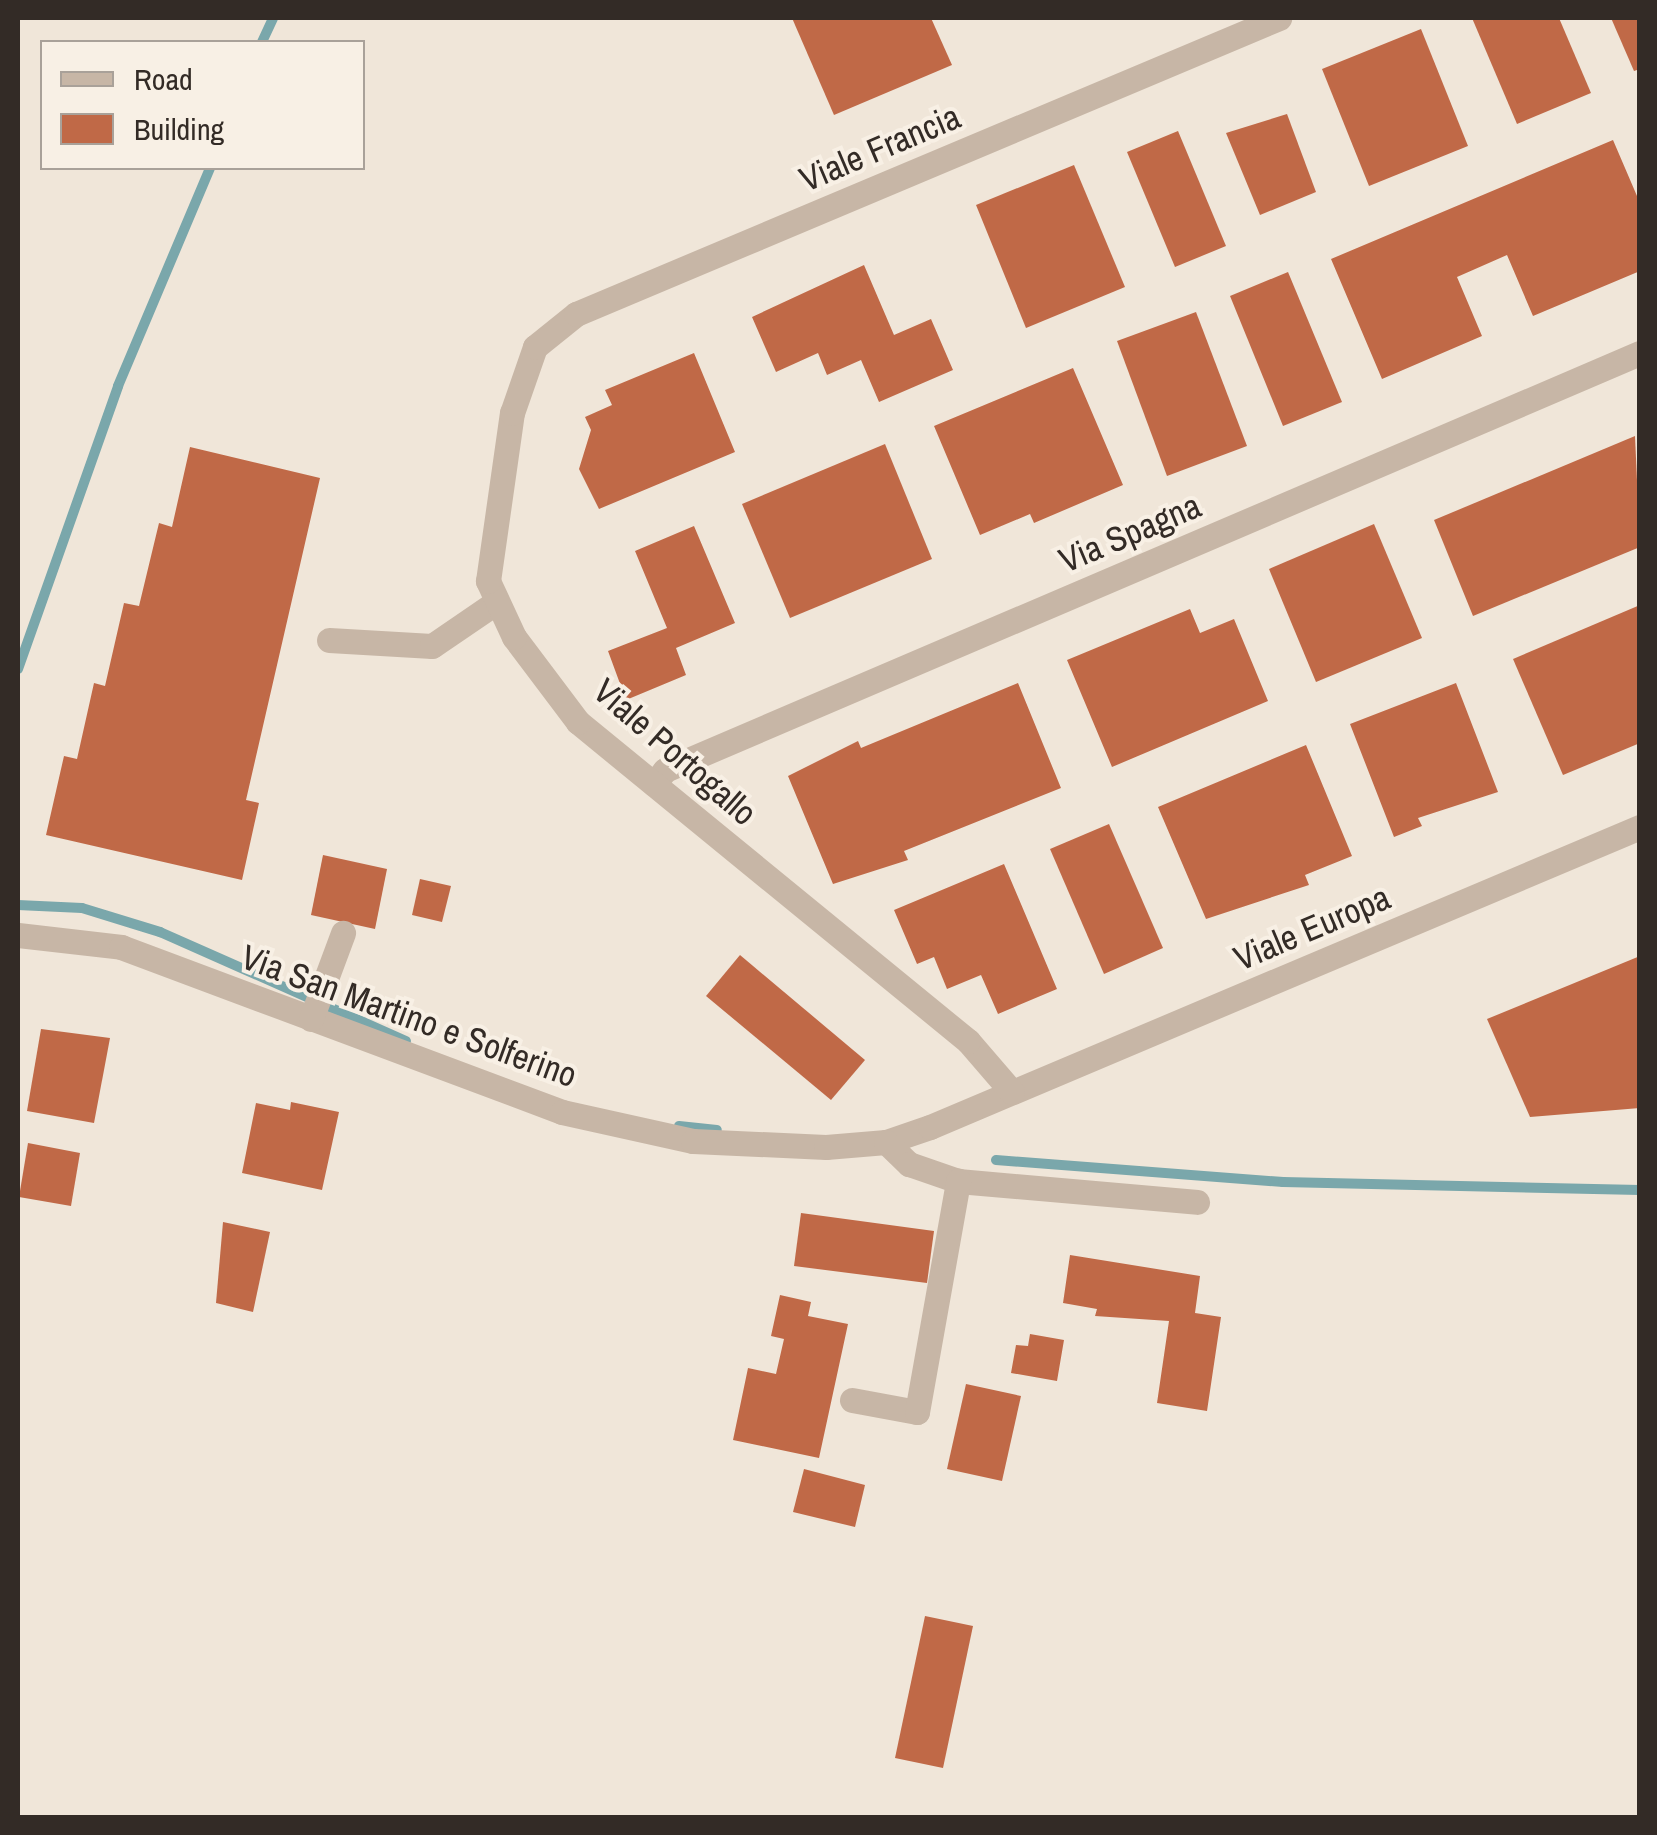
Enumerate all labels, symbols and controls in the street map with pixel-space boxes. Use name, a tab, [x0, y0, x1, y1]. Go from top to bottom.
legend	[40, 40, 365, 170]
text: Road	[134, 59, 193, 99]
street label: Viale Francia	[793, 95, 967, 201]
text: Building	[134, 109, 224, 149]
street label: Via Spagna	[1053, 484, 1207, 582]
street label: Viale Portogallo	[585, 670, 765, 834]
street label: Viale Europa	[1228, 876, 1396, 980]
street label: Via San Martino e Solferino	[236, 936, 582, 1096]

